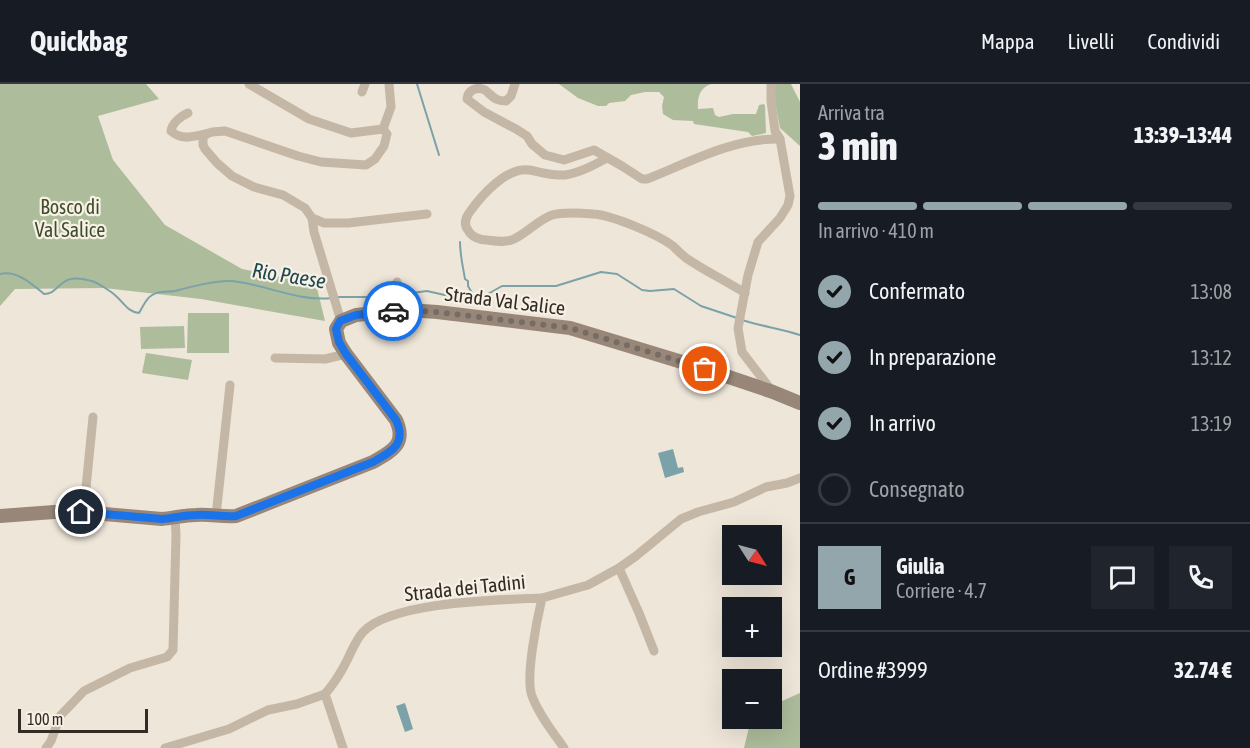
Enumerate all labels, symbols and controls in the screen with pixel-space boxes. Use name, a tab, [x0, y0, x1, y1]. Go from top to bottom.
text: Quickbag	[30, 25, 127, 57]
text: Mappa	[981, 29, 1035, 53]
text: Livelli	[1068, 29, 1114, 53]
text: Condividi	[1147, 29, 1220, 53]
text: Arriva tra	[818, 101, 885, 124]
text: 13:39–13:44	[1134, 122, 1232, 148]
text: 3 min	[818, 124, 898, 168]
park label: Bosco di Val Salice	[35, 195, 105, 241]
text: In arrivo · 410 m	[818, 219, 934, 242]
water label: Rio Paese	[251, 257, 328, 293]
icon: check	[818, 275, 851, 308]
text: Confermato	[869, 278, 965, 304]
text: 13:08	[1190, 280, 1232, 303]
courier	[363, 281, 423, 341]
street label: Strada Val Salice	[444, 282, 567, 319]
icon: car	[377, 295, 410, 328]
icon: check	[818, 341, 851, 374]
pin	[679, 343, 730, 394]
text: In preparazione	[869, 344, 996, 370]
text: 13:12	[1191, 346, 1232, 369]
icon: bag	[688, 352, 721, 385]
icon: check	[818, 407, 851, 440]
text: In arrivo	[869, 410, 936, 436]
text: 13:19	[1191, 412, 1232, 435]
text: Consegnato	[869, 476, 964, 502]
pin	[55, 486, 106, 537]
icon: home	[64, 495, 97, 528]
north arrow	[722, 525, 782, 585]
map controls	[722, 525, 782, 729]
button: chat	[1091, 546, 1154, 609]
button: phone	[1169, 546, 1232, 609]
text: Giulia	[896, 553, 944, 579]
text: G	[844, 564, 855, 590]
street label: Strada dei Tadini	[403, 570, 527, 605]
text: Corriere · 4.7	[896, 579, 987, 602]
button: +	[722, 597, 782, 657]
text: Ordine #3999	[818, 657, 928, 683]
text: 32.74 €	[1174, 657, 1232, 683]
button: −	[722, 669, 782, 729]
scale bar	[18, 706, 148, 734]
text: 100 m	[27, 710, 63, 728]

